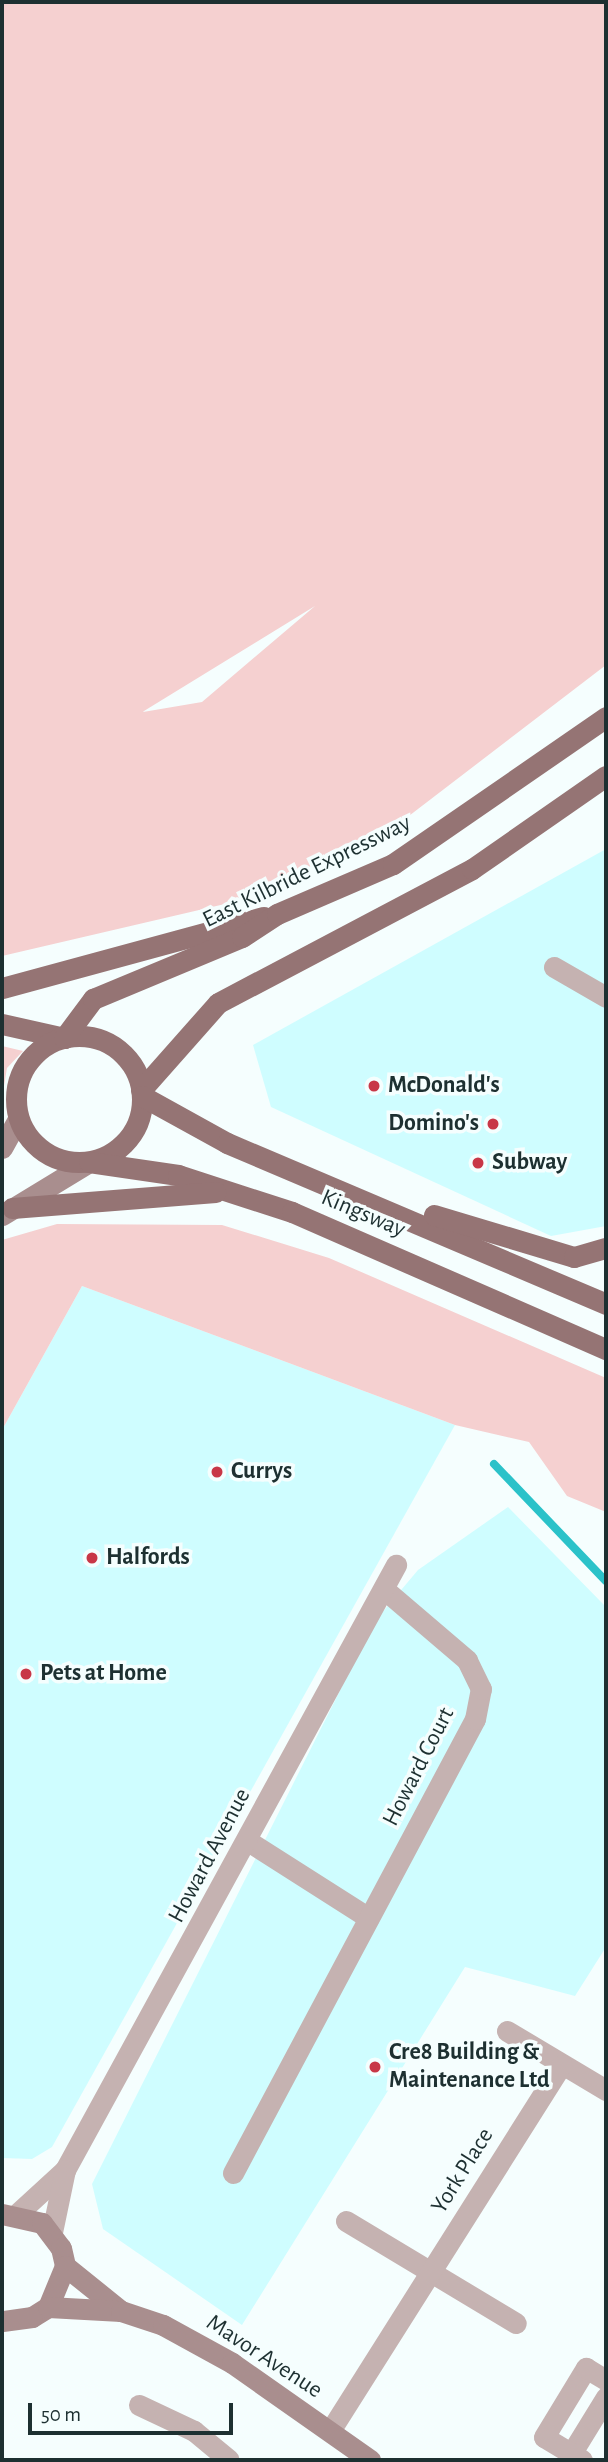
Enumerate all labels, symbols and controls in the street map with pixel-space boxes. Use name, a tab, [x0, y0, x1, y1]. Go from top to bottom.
street label: East Kilbride Expressway	[198, 809, 416, 935]
place label: McDonald's	[388, 1072, 500, 1100]
marker: McDonald's	[366, 1078, 382, 1094]
place label: Domino's	[388, 1110, 479, 1138]
marker: Domino's	[485, 1116, 501, 1132]
place label: Subway	[492, 1149, 567, 1177]
marker: Subway	[470, 1155, 486, 1171]
street label: Kingsway	[317, 1183, 409, 1245]
place label: Currys	[231, 1458, 292, 1486]
marker: Currys	[209, 1464, 225, 1480]
place label: Halfords	[106, 1544, 190, 1572]
marker: Halfords	[84, 1550, 100, 1566]
place label: Pets at Home	[40, 1660, 167, 1688]
marker: Pets at Home	[18, 1666, 34, 1682]
street label: Howard Court	[377, 1703, 461, 1831]
street label: Howard Avenue	[163, 1784, 257, 1928]
place label: Cre8 Building & Maintenance Ltd	[389, 2039, 550, 2095]
marker: Cre8 Building & Maintenance Ltd	[367, 2059, 383, 2075]
street label: York Place	[426, 2123, 500, 2219]
street label: Mavor Avenue	[201, 2309, 327, 2405]
scale bar	[32, 2388, 236, 2432]
text: 50 m	[41, 2404, 81, 2425]

